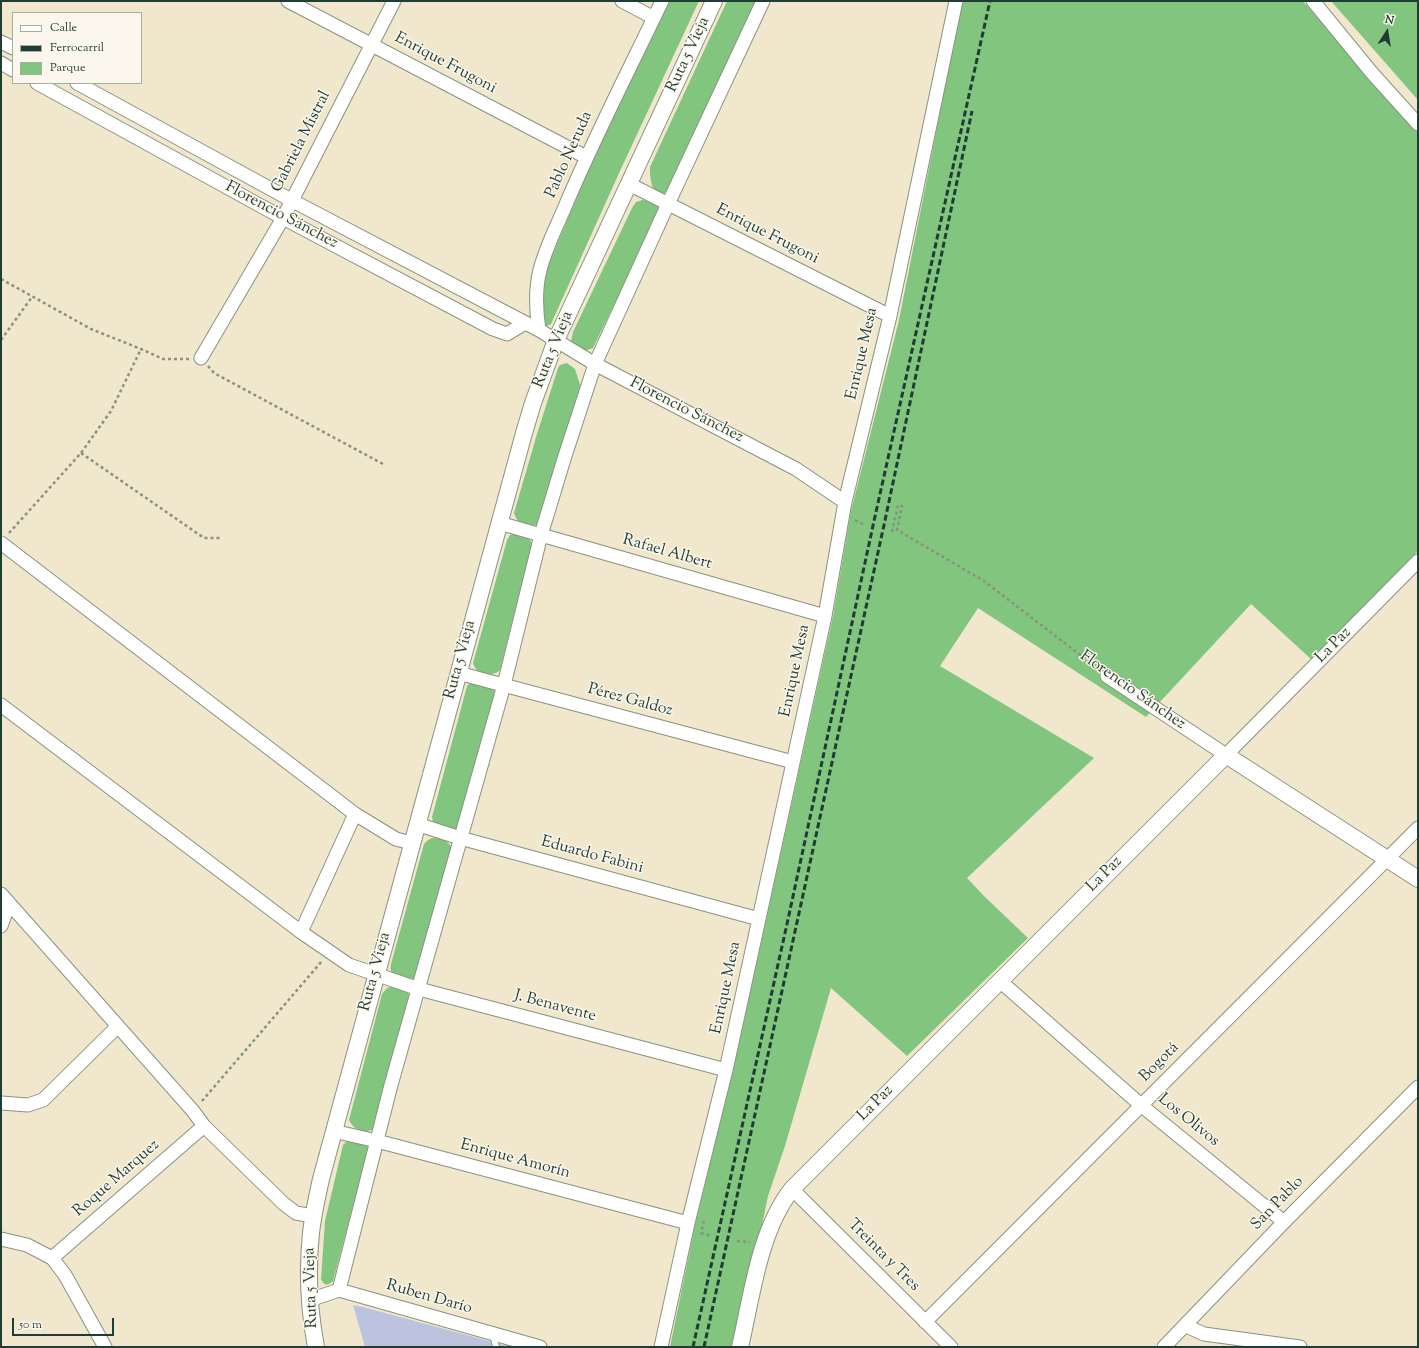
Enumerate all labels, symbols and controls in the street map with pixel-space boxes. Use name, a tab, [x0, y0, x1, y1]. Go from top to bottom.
legend	[12, 12, 142, 84]
north arrow	[1367, 12, 1407, 52]
text: N	[1384, 12, 1395, 29]
street label: Ruta 5 Vieja	[663, 14, 715, 96]
text: Calle	[50, 19, 77, 37]
street label: Enrique Frugoni	[391, 29, 499, 99]
text: Ferrocarril	[50, 39, 104, 57]
text: Parque	[50, 59, 86, 77]
street label: Gabriela Mistral	[268, 88, 336, 196]
street label: Pablo Neruda	[542, 109, 598, 201]
street label: Florencio Sánchez	[221, 178, 341, 254]
street label: Enrique Frugoni	[712, 201, 822, 269]
street label: Enrique Mesa	[843, 306, 883, 402]
street label: Ruta 5 Vieja	[530, 309, 578, 391]
street label: Florencio Sánchez	[626, 374, 746, 448]
street label: Rafael Albert	[620, 531, 714, 575]
street label: Ruta 5 Vieja	[441, 618, 481, 702]
street label: Enrique Mesa	[777, 623, 815, 719]
street label: La Paz	[1312, 624, 1356, 668]
street label: Florencio Sánchez	[1075, 647, 1189, 735]
street label: Pérez Galdoz	[585, 680, 675, 722]
street label: Eduardo Fabini	[539, 833, 645, 879]
street label: La Paz	[1083, 853, 1127, 897]
street label: Ruta 5 Vieja	[356, 930, 396, 1014]
street label: Enrique Mesa	[708, 940, 746, 1036]
street label: J. Benavente	[512, 987, 598, 1027]
street label: Bogotá	[1136, 1039, 1184, 1087]
street label: La Paz	[854, 1082, 898, 1126]
street label: Los Olivos	[1153, 1090, 1223, 1152]
street label: Roque Marquez	[70, 1136, 164, 1222]
street label: Enrique Amorín	[458, 1136, 572, 1184]
street label: San Pablo	[1248, 1173, 1308, 1235]
street label: Treinta y Tres	[843, 1216, 923, 1296]
street label: Ruta 5 Vieja	[301, 1247, 323, 1329]
street label: Ruben Darío	[384, 1277, 474, 1319]
scale bar	[14, 1310, 116, 1336]
text: 50 m	[19, 1316, 42, 1334]

